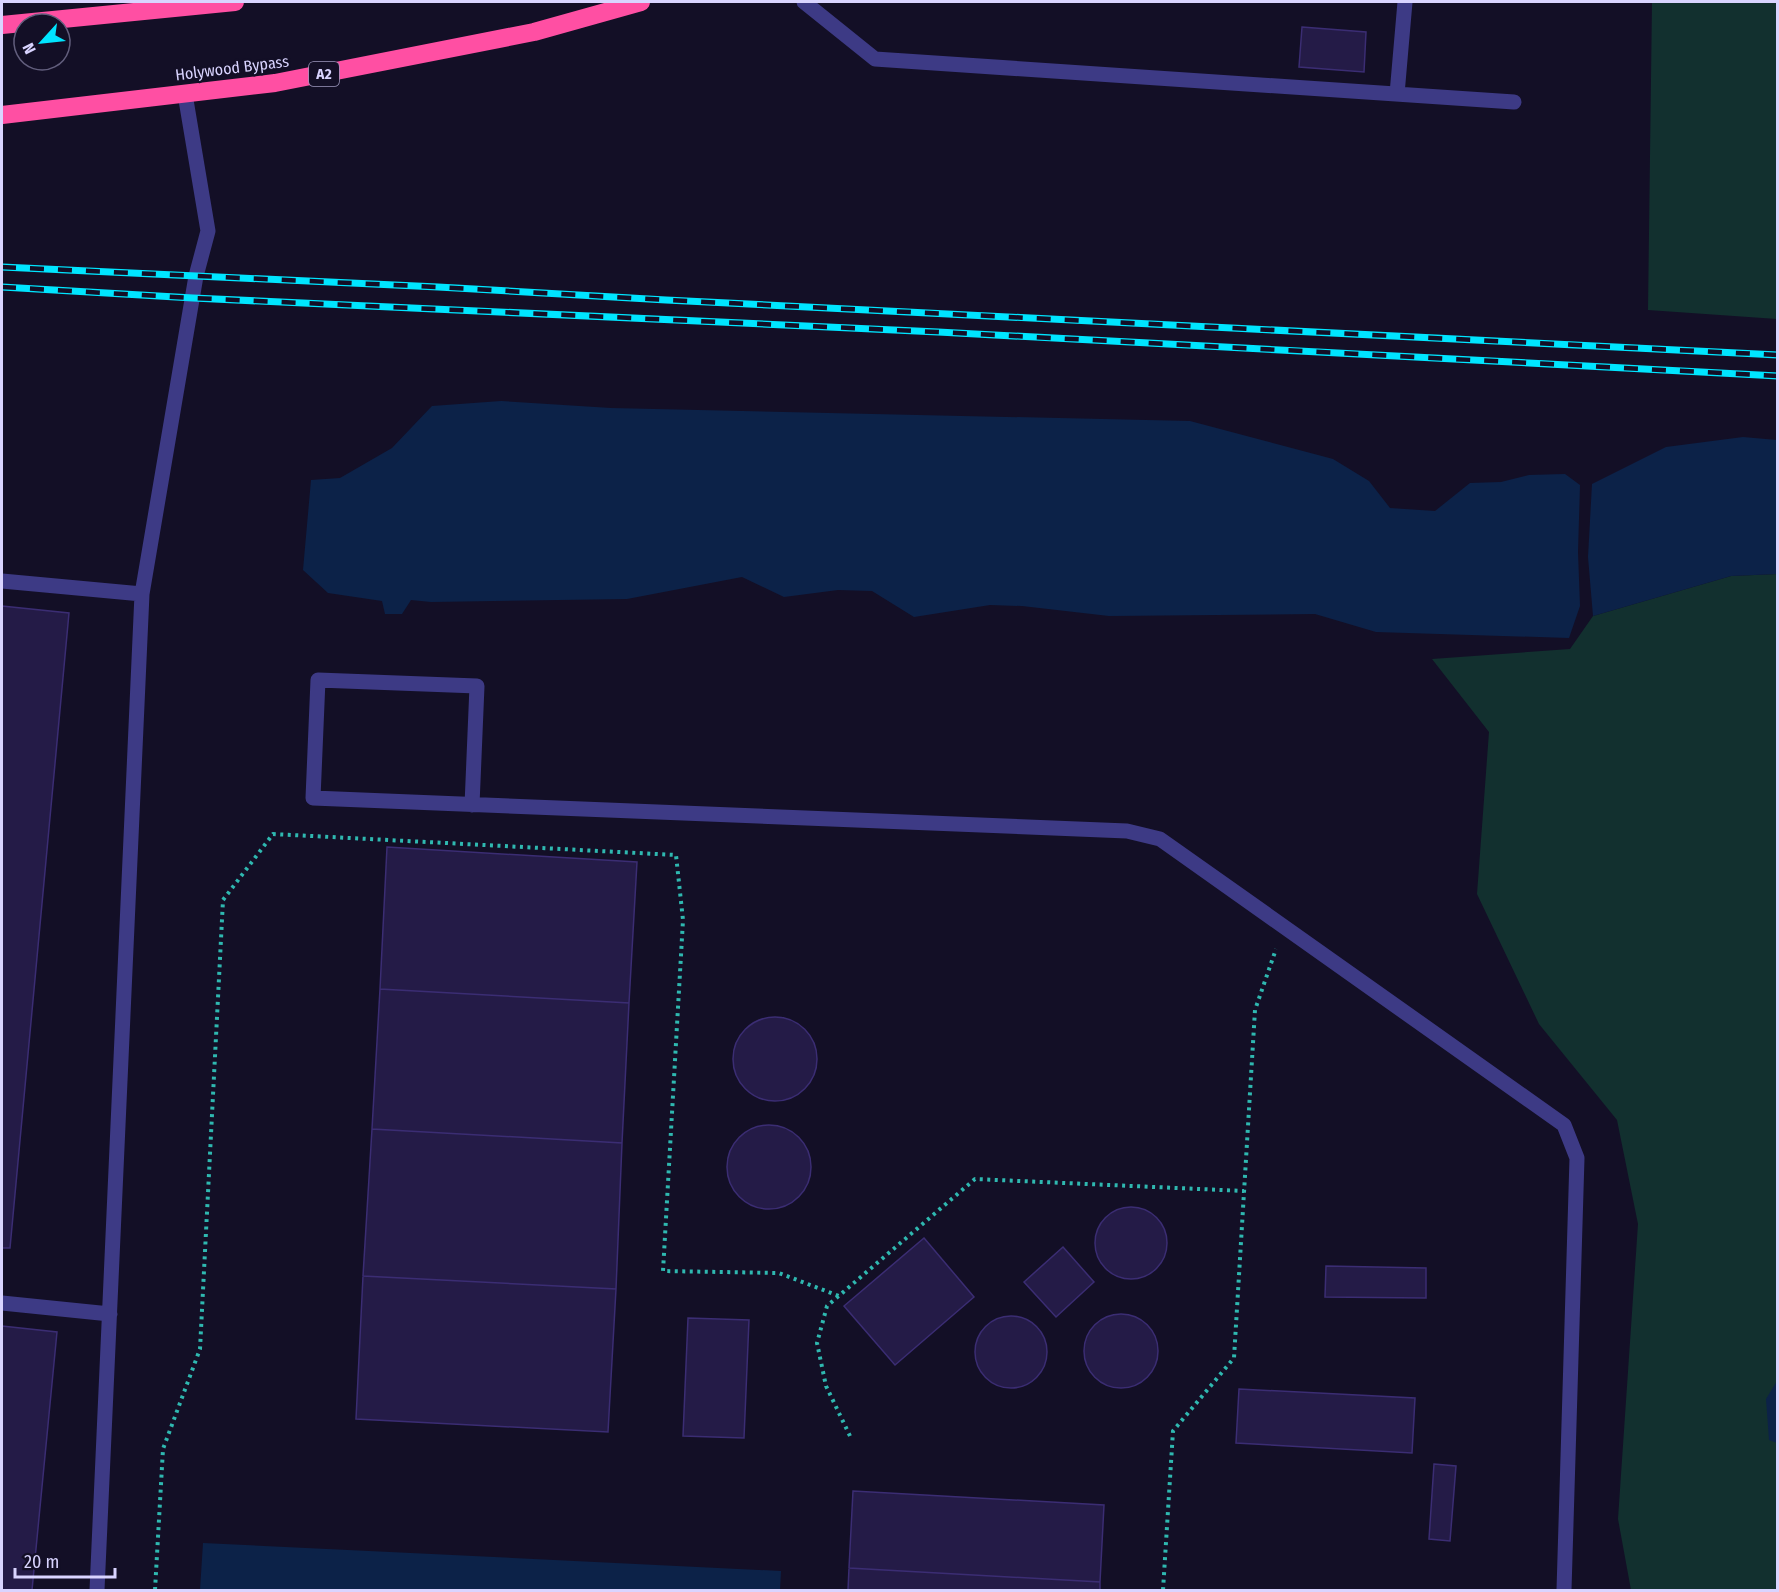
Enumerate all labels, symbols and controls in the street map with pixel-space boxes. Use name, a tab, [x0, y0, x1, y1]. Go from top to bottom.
north arrow	[12, 12, 72, 72]
text: N	[18, 40, 40, 57]
street label: Holywood Bypass	[174, 52, 290, 84]
road number: A2	[309, 62, 339, 86]
scale bar	[15, 1541, 116, 1579]
text: 20 m	[24, 1551, 59, 1573]

